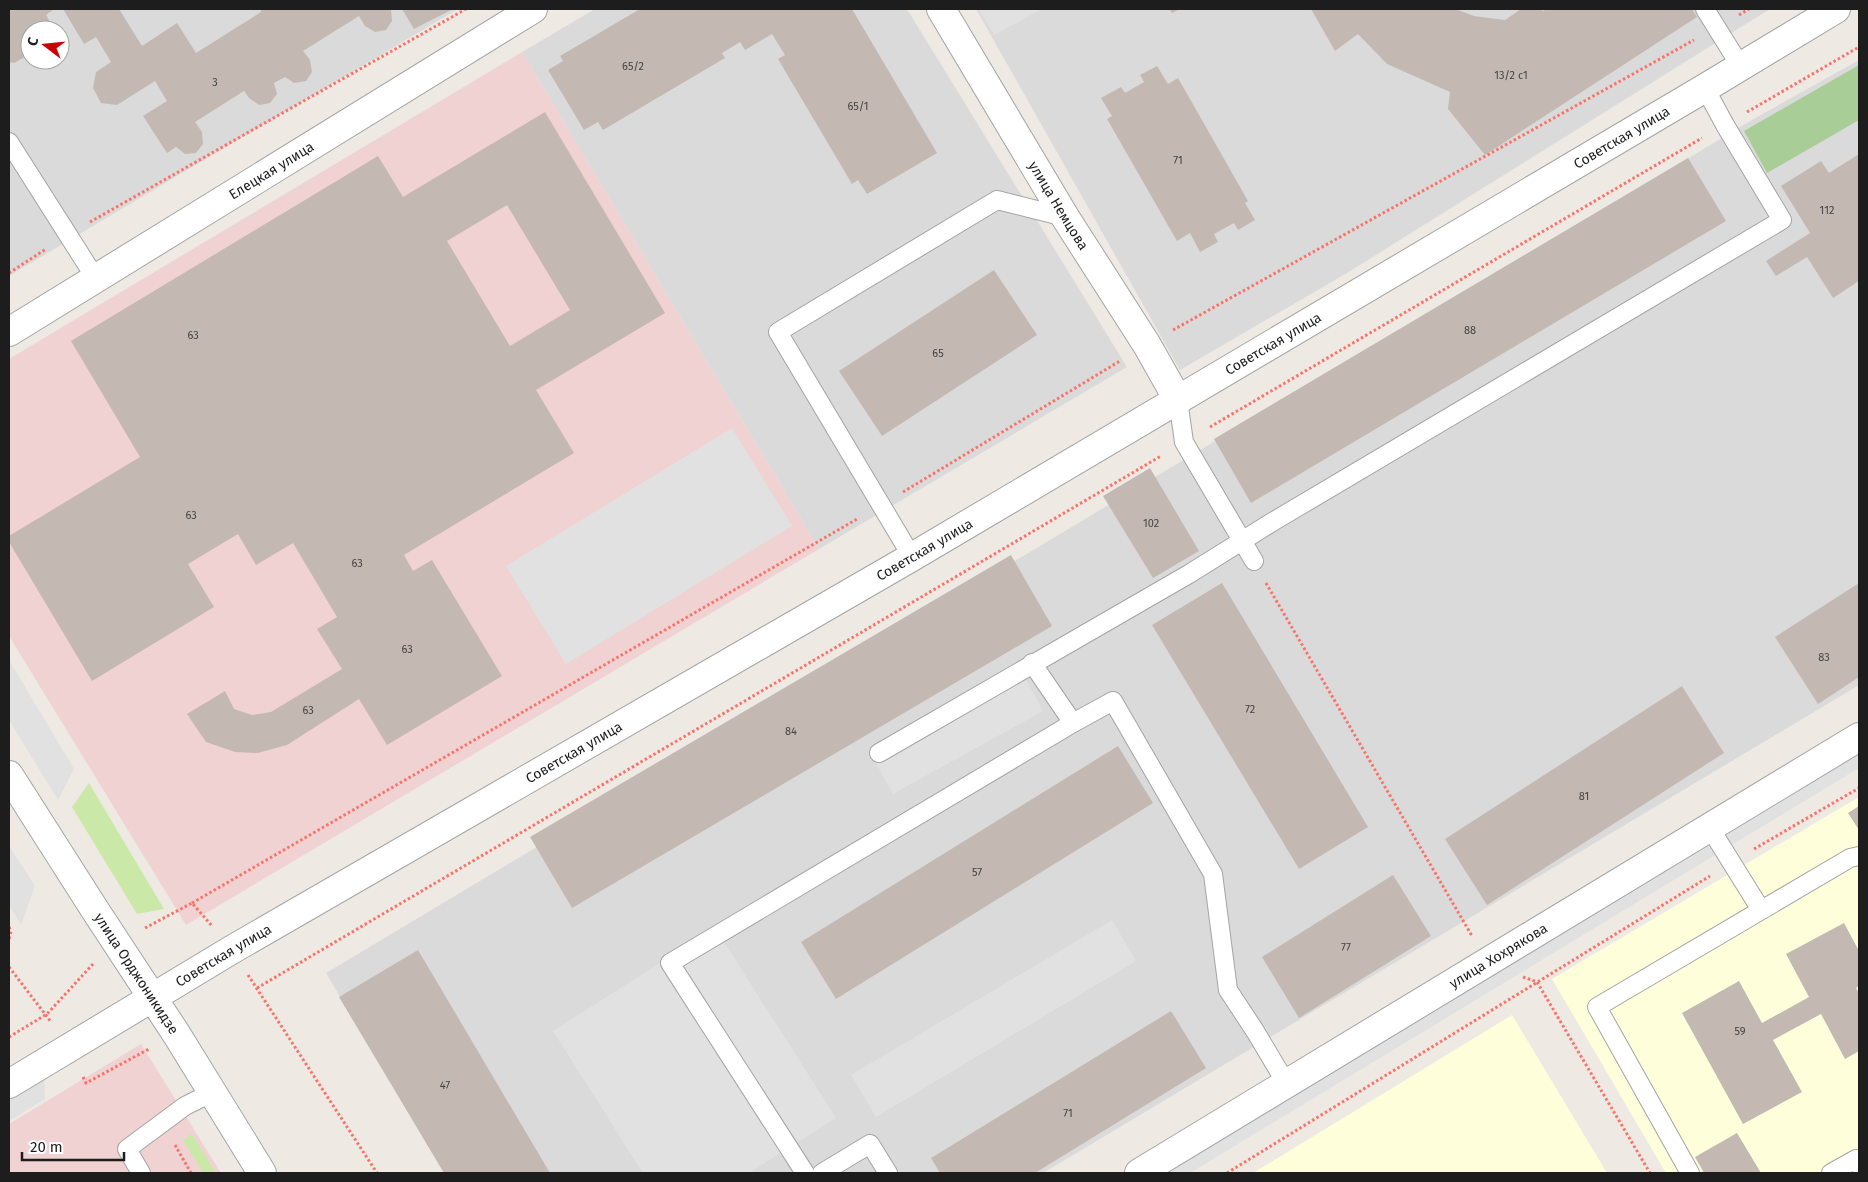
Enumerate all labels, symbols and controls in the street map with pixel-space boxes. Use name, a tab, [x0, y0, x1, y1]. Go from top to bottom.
north arrow	[20, 20, 70, 70]
text: С	[24, 35, 42, 48]
house number: 65/2	[622, 60, 644, 73]
house number: 13/2 с1	[1494, 69, 1528, 82]
house number: 3	[212, 76, 218, 89]
house number: 65/1	[848, 100, 868, 113]
street label: Советская улица	[1571, 103, 1673, 173]
street label: Елецкая улица	[226, 138, 317, 203]
house number: 71	[1173, 154, 1183, 167]
street label: улица Немцова	[1025, 158, 1092, 253]
house number: 112	[1820, 204, 1834, 217]
street label: Советская улица	[1222, 309, 1324, 379]
house number: 88	[1464, 324, 1476, 337]
house number: 63	[187, 329, 199, 342]
house number: 65	[932, 347, 944, 360]
house number: 63	[185, 509, 197, 522]
street label: Советская улица	[873, 515, 976, 585]
house number: 102	[1143, 517, 1159, 530]
house number: 63	[351, 557, 363, 570]
house number: 63	[401, 643, 413, 656]
house number: 83	[1818, 651, 1830, 664]
house number: 72	[1245, 703, 1255, 716]
house number: 63	[302, 704, 314, 717]
street label: Советская улица	[523, 718, 625, 787]
house number: 84	[785, 725, 797, 738]
house number: 81	[1579, 790, 1589, 803]
house number: 57	[972, 866, 982, 879]
street label: улица Орджоникидзе	[90, 910, 182, 1038]
street label: улица Хохрякова	[1446, 920, 1551, 992]
street label: Советская улица	[172, 921, 275, 991]
house number: 77	[1341, 941, 1351, 954]
house number: 59	[1734, 1025, 1746, 1038]
house number: 47	[440, 1079, 450, 1092]
house number: 71	[1063, 1107, 1073, 1120]
scale bar	[22, 1130, 125, 1162]
text: 20 m	[30, 1138, 63, 1156]

